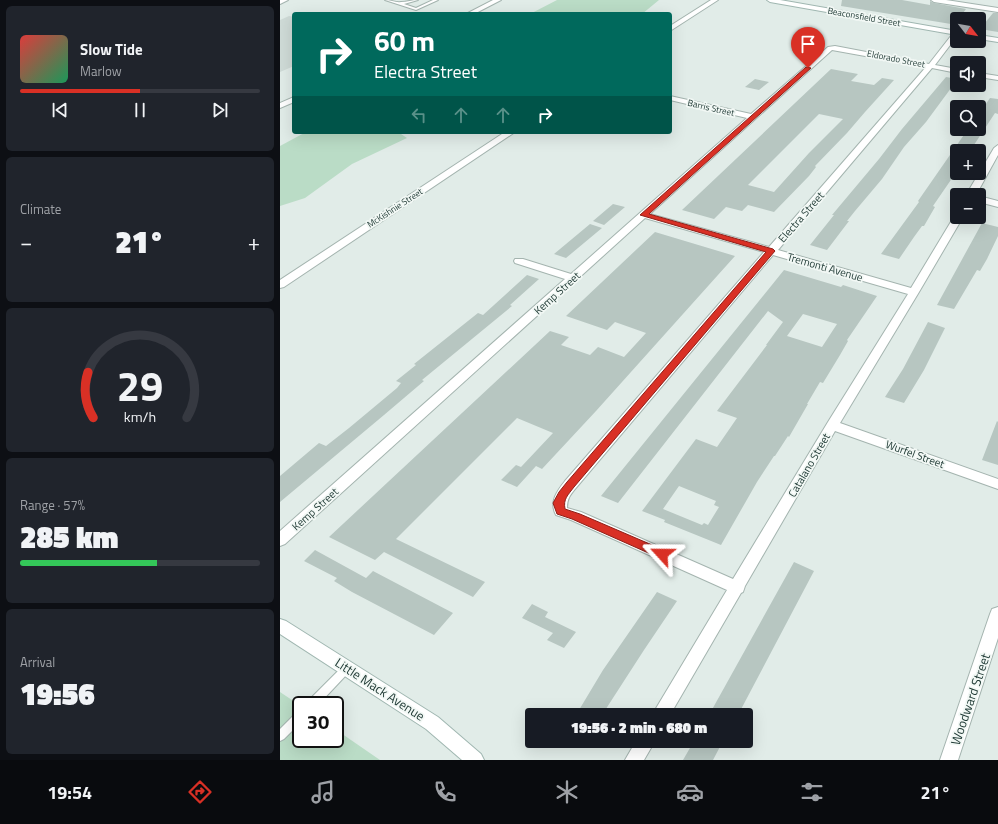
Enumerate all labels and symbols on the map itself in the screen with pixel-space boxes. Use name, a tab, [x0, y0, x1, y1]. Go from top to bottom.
street label: Beaconsfield Street	[827, 4, 902, 29]
north arrow	[950, 12, 986, 48]
pin	[791, 27, 825, 68]
street label: Eldorado Street	[866, 47, 927, 71]
street label: Barris Street	[686, 96, 737, 119]
street label: McKishnie Street	[364, 184, 426, 230]
street label: Electra Street	[774, 188, 828, 246]
street label: Tremonti Avenue	[785, 249, 865, 286]
street label: Kemp Street	[530, 268, 584, 318]
street label: Catalano Street	[784, 430, 834, 500]
street label: Wurfel Street	[883, 436, 947, 472]
street label: Kemp Street	[288, 484, 342, 534]
position arrow	[641, 533, 683, 575]
street label: Woodward Street	[945, 650, 995, 748]
street label: Little Mack Avenue	[331, 652, 429, 726]
speed limit sign: 30	[292, 696, 344, 748]

